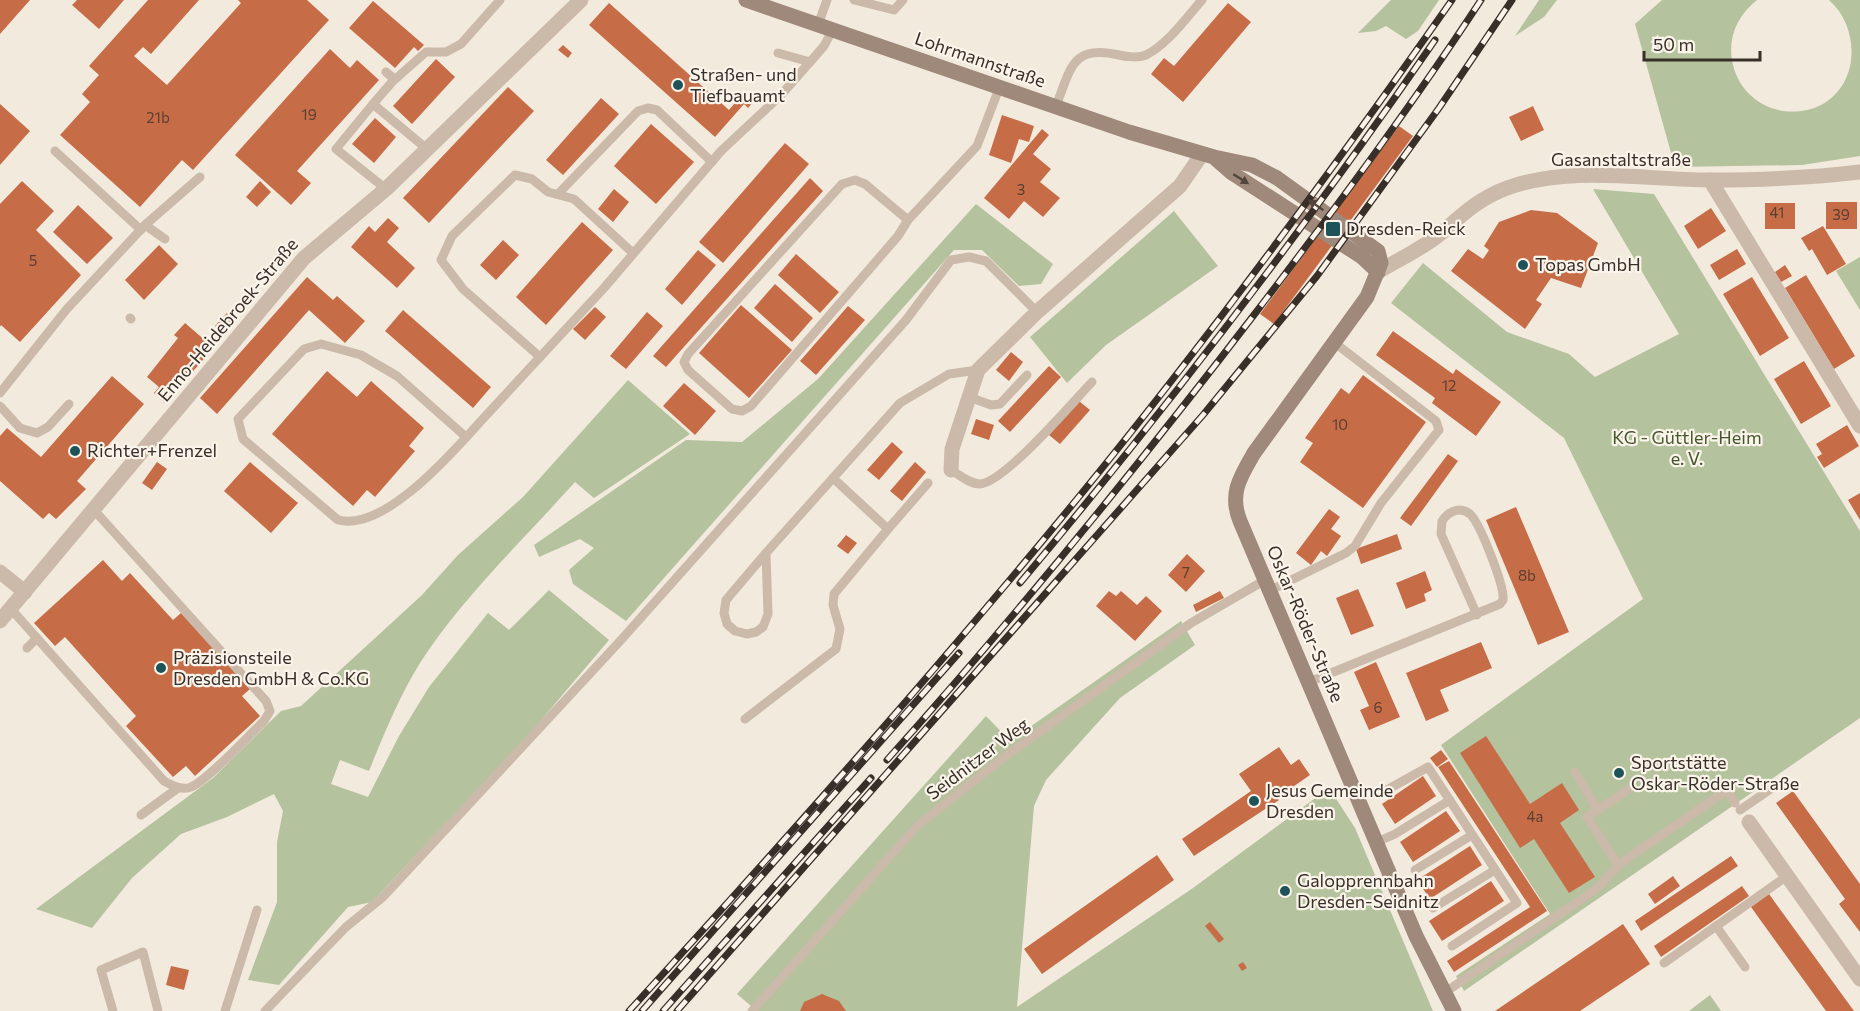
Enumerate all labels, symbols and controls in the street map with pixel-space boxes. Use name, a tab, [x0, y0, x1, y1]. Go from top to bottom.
scale bar	[1644, 24, 1760, 62]
street label: Lohrmannstraße	[912, 26, 1049, 92]
text: 50 m	[1653, 33, 1694, 55]
place label: Straßen- und Tiefbauamt	[690, 63, 797, 106]
marker: Straßen- und Tiefbauamt	[671, 78, 685, 92]
house number: 19	[301, 105, 317, 123]
house number: 21b	[146, 108, 170, 126]
street label: Gasanstaltstraße	[1551, 148, 1691, 170]
one-way arrow	[1233, 174, 1249, 185]
house number: 3	[1017, 180, 1025, 198]
one-way arrow	[1309, 199, 1325, 211]
house number: 41	[1770, 203, 1784, 221]
house number: 39	[1832, 205, 1850, 223]
place label: Dresden-Reick	[1346, 217, 1466, 239]
marker: Dresden-Reick	[1324, 220, 1342, 238]
street label: Enno-Heidebroek-Straße	[152, 233, 302, 406]
house number: 5	[29, 251, 37, 269]
place label: Topas GmbH	[1535, 253, 1641, 275]
marker: Topas GmbH	[1516, 258, 1530, 272]
house number: 12	[1442, 376, 1456, 394]
house number: 10	[1332, 415, 1348, 433]
park label: KG - Güttler-Heim e. V.	[1612, 426, 1762, 469]
place label: Richter+Frenzel	[87, 439, 217, 461]
marker: Richter+Frenzel	[68, 444, 82, 458]
street label: Oskar-Röder-Straße	[1263, 542, 1349, 705]
house number: 7	[1182, 563, 1190, 581]
house number: 8b	[1518, 566, 1536, 584]
place label: Präzisionsteile Dresden GmbH & Co.KG	[173, 646, 369, 689]
marker: Präzisionsteile Dresden GmbH & Co.KG	[154, 661, 168, 675]
house number: 6	[1373, 698, 1383, 716]
street label: Seidnitzer Weg	[922, 712, 1033, 804]
place label: Sportstätte Oskar-Röder-Straße	[1631, 751, 1799, 794]
marker: Sportstätte Oskar-Röder-Straße	[1612, 766, 1626, 780]
place label: Jesus Gemeinde Dresden	[1266, 779, 1393, 822]
marker: Jesus Gemeinde Dresden	[1247, 794, 1261, 808]
house number: 4a	[1527, 807, 1543, 825]
place label: Galopprennbahn Dresden-Seidnitz	[1297, 869, 1439, 912]
marker: Galopprennbahn Dresden-Seidnitz	[1278, 884, 1292, 898]

